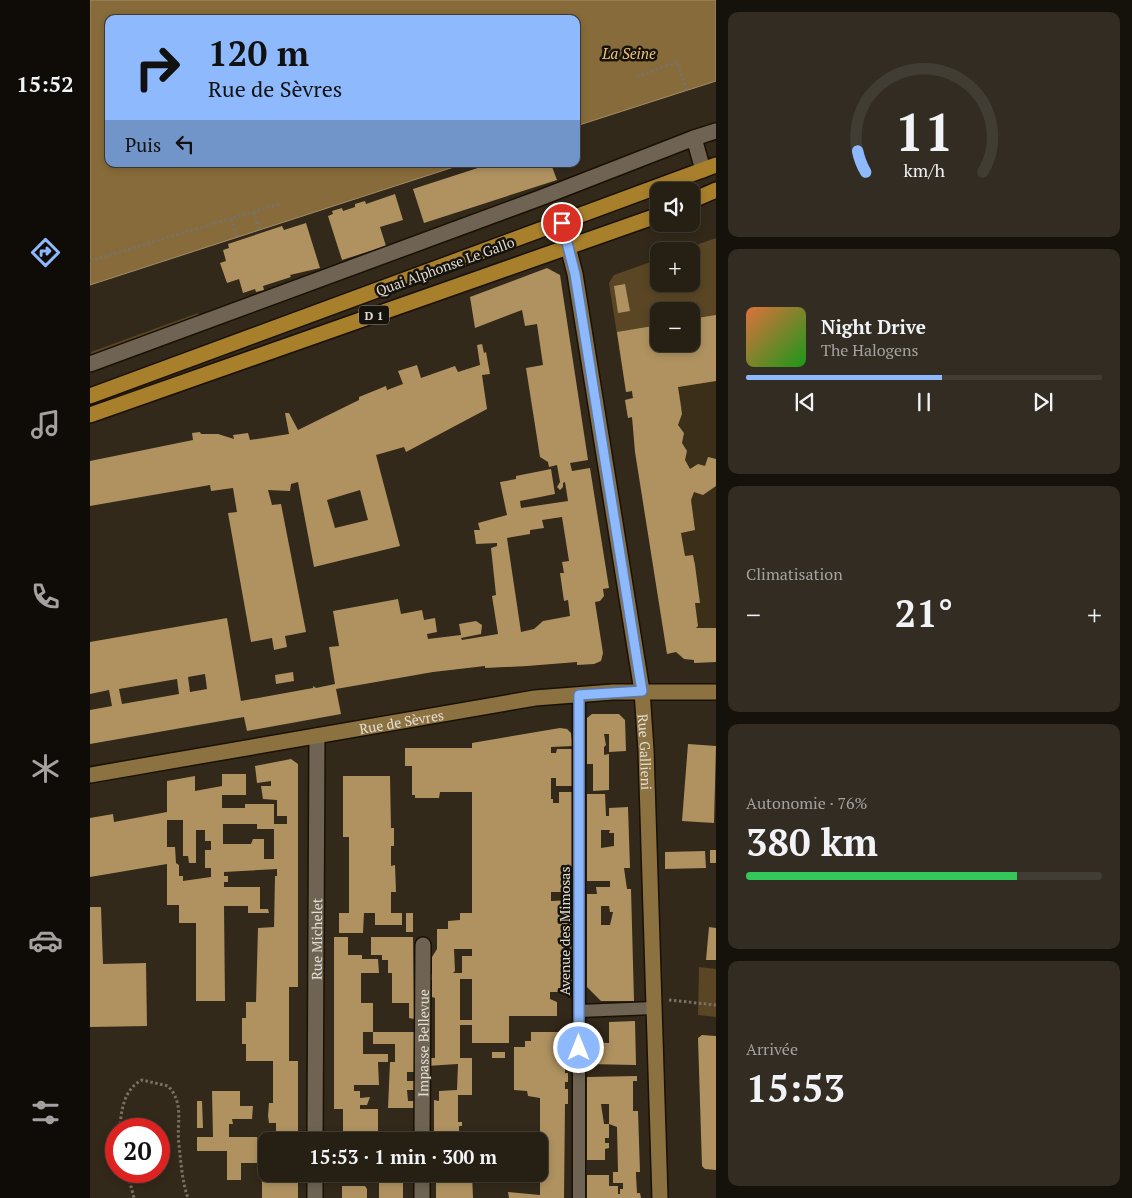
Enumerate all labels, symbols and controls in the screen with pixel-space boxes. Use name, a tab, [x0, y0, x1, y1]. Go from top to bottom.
text: 120 m	[208, 30, 309, 76]
icon: right	[125, 35, 190, 100]
water label: La Seine	[601, 43, 656, 63]
text: 15:52	[16, 69, 74, 98]
text: Rue de Sèvres	[208, 74, 342, 103]
text: 11	[895, 97, 953, 166]
icon: left	[171, 130, 199, 158]
text: Puis	[125, 132, 161, 157]
text: km/h	[903, 158, 945, 182]
map controls	[650, 182, 700, 352]
button: sound	[650, 182, 700, 232]
pin	[541, 202, 583, 244]
icon: arrive	[548, 209, 576, 237]
street label: Quai Alphonse Le Gallo	[373, 232, 517, 300]
icon: directions	[28, 235, 63, 270]
button: +	[650, 242, 700, 292]
button: −	[650, 302, 700, 352]
road number: D 1	[359, 306, 389, 324]
text: Night Drive	[821, 314, 926, 339]
text: The Halogens	[821, 339, 919, 361]
icon: previous	[791, 388, 819, 416]
icon: pause	[910, 388, 938, 416]
icon: next	[1029, 388, 1057, 416]
icon: music	[28, 407, 63, 442]
text: Climatisation	[746, 563, 843, 585]
icon: phone	[28, 579, 63, 614]
text: 21°	[895, 588, 953, 638]
text: −	[746, 596, 761, 633]
text: +	[1087, 596, 1102, 633]
street label: Rue de Sèvres	[358, 704, 445, 738]
street label: Rue Gallieni	[634, 713, 657, 790]
icon: climate	[28, 751, 63, 786]
text: Autonomie · 76%	[746, 792, 868, 814]
text: 380 km	[746, 817, 878, 867]
street label: Avenue des Mimosas	[555, 867, 574, 995]
street label: Rue Michelet	[306, 897, 326, 980]
icon: car	[28, 923, 63, 958]
street label: Impasse Bellevue	[413, 989, 432, 1097]
position arrow	[552, 1021, 604, 1073]
text: Arrivée	[746, 1038, 798, 1060]
text: 15:53	[746, 1063, 845, 1113]
icon: filters	[28, 1095, 63, 1130]
speed limit sign: 20	[105, 1118, 170, 1183]
text: 15:53 · 1 min · 300 m	[309, 1144, 497, 1169]

